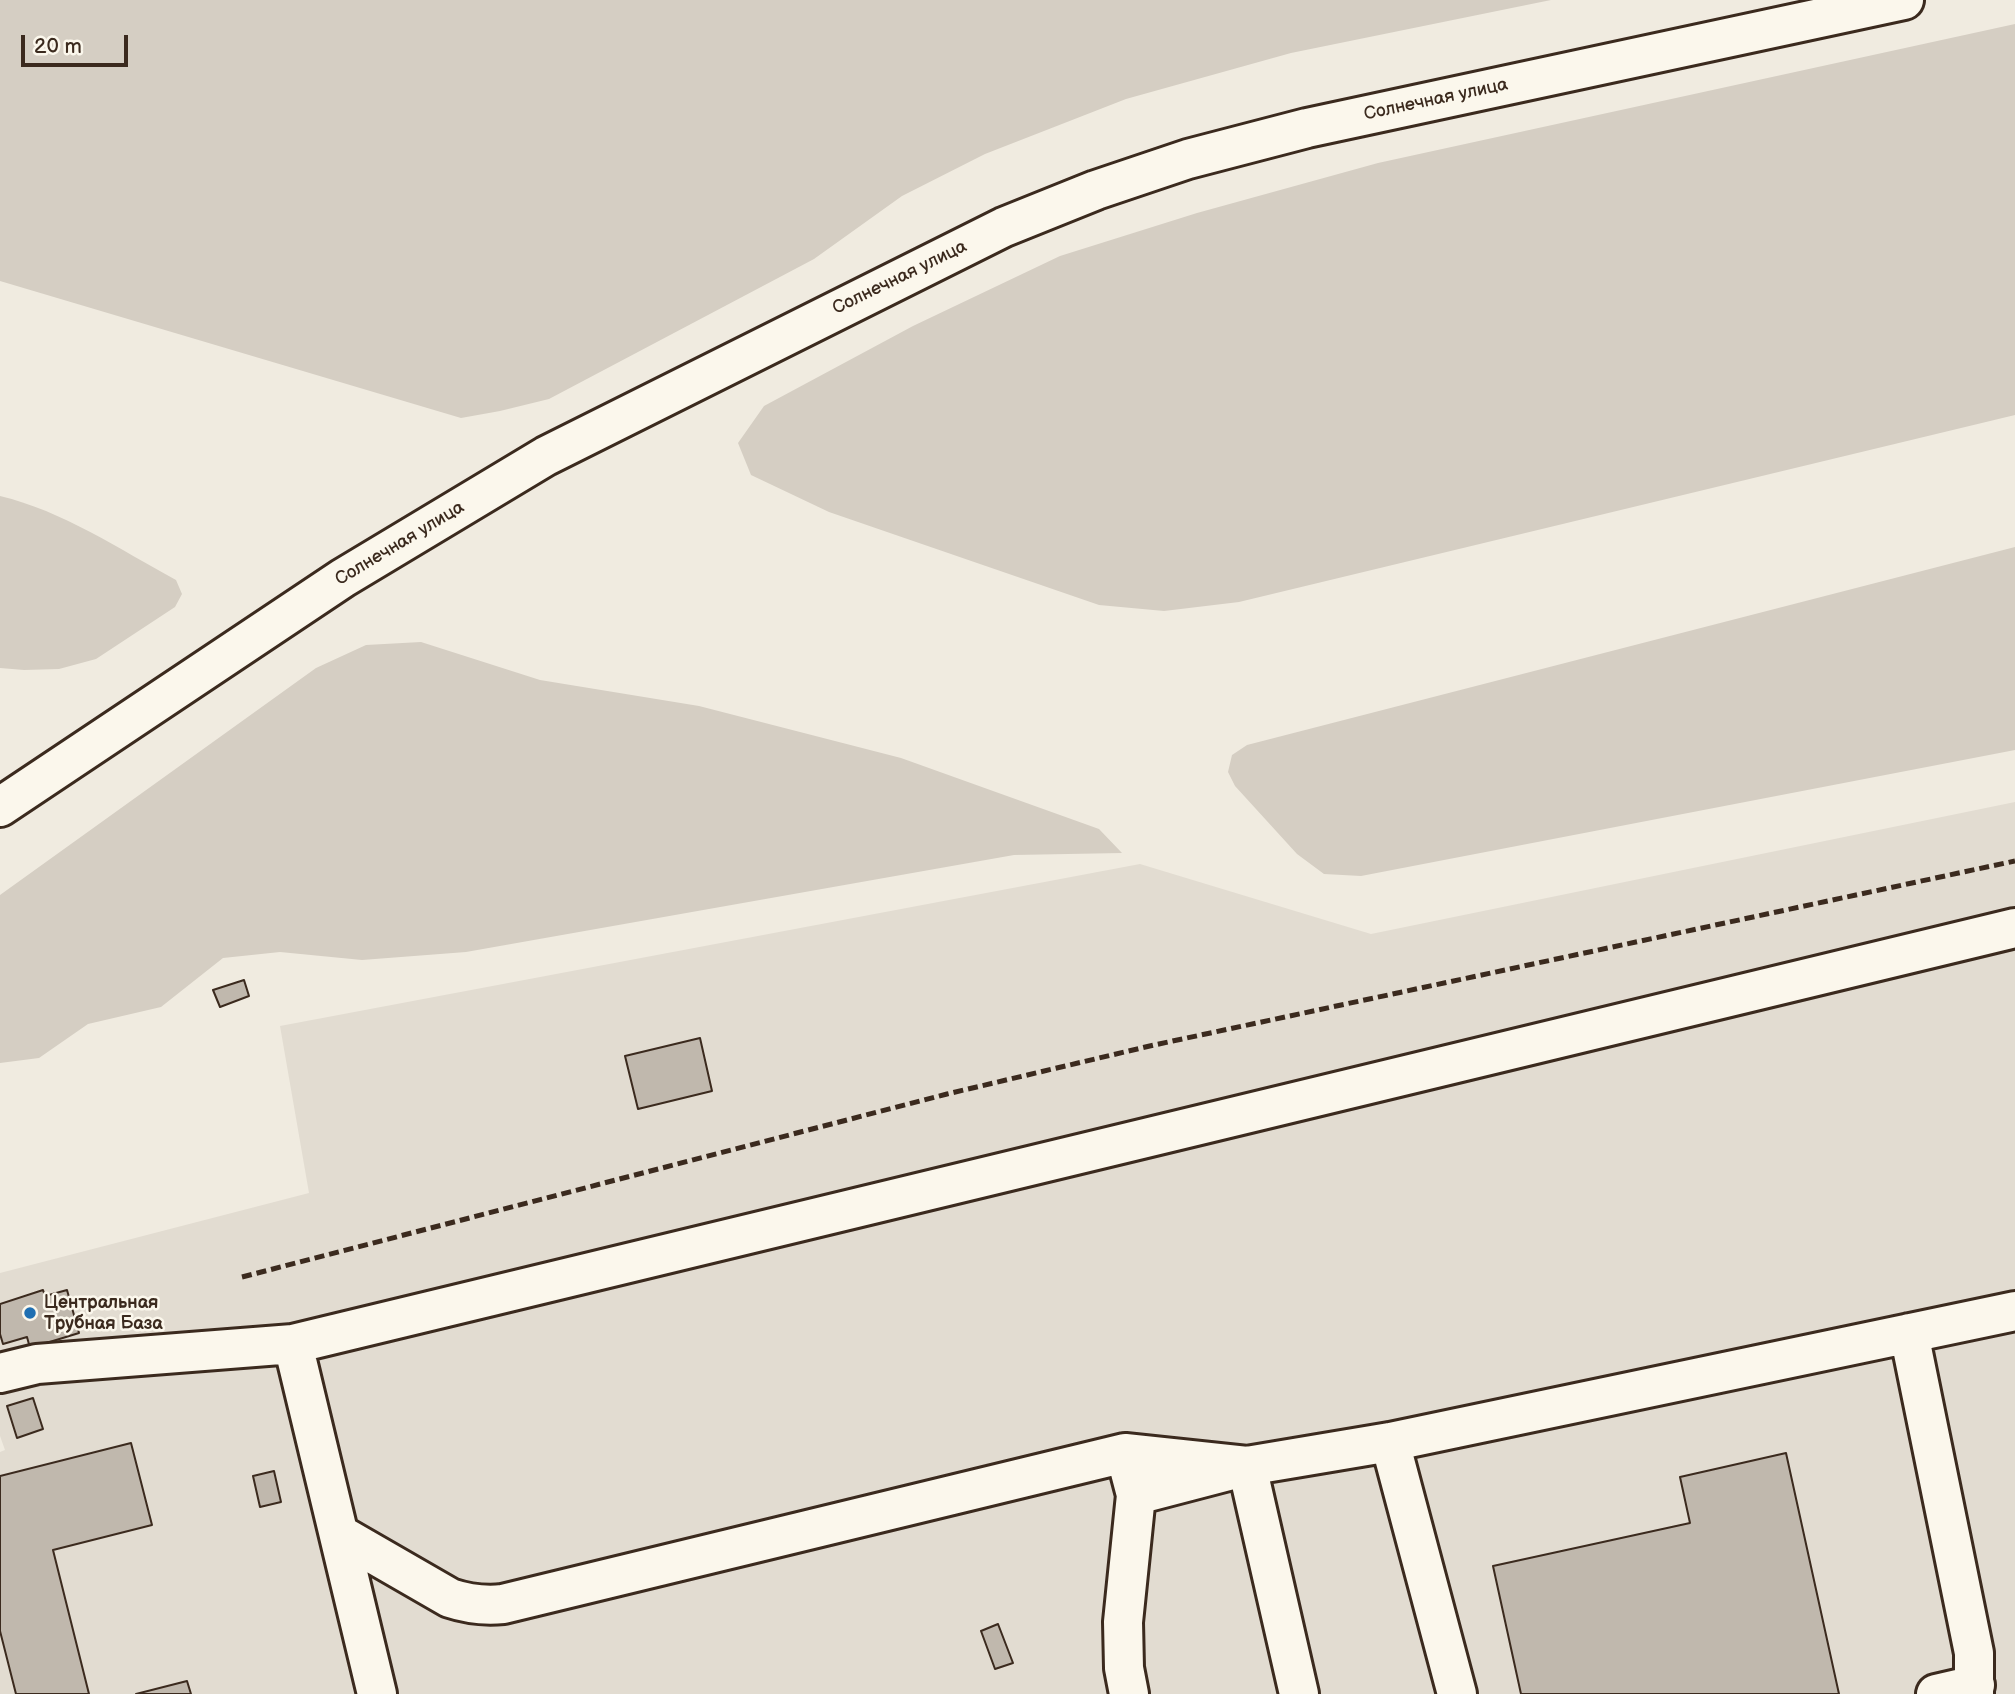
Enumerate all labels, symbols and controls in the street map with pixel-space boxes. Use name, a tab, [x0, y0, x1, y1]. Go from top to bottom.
scale bar	[24, 21, 131, 65]
text: 20 m	[34, 34, 82, 59]
street label: Солнечная улица	[1362, 74, 1510, 126]
street label: Солнечная улица	[829, 236, 971, 320]
street label: Солнечная улица	[332, 497, 468, 591]
place label: Центральная Трубная База	[44, 1292, 163, 1334]
marker: Центральная Трубная База	[22, 1305, 38, 1321]

